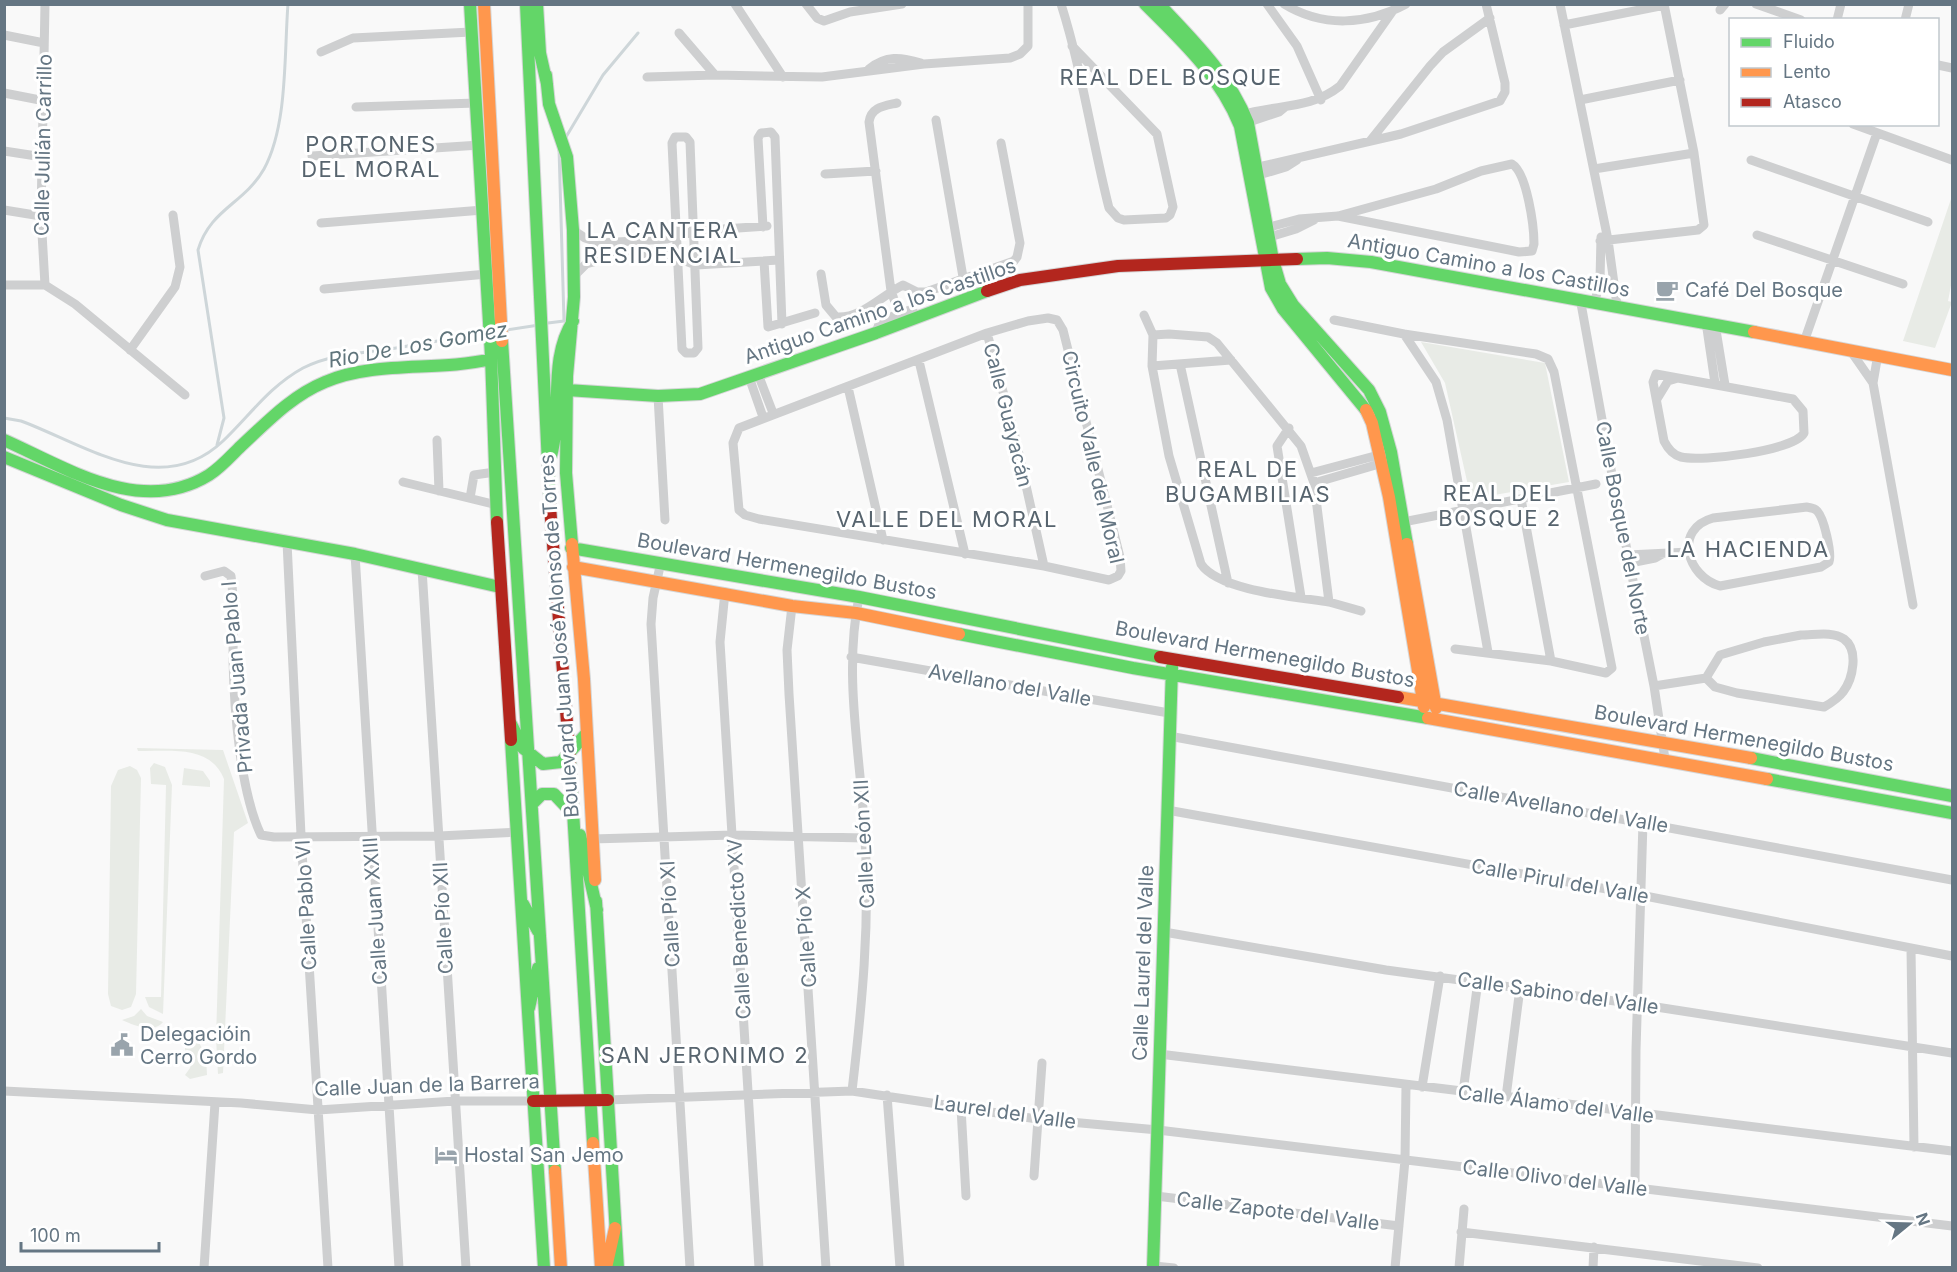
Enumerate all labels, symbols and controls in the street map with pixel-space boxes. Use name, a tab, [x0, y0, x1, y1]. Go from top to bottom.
legend	[1729, 18, 1939, 126]
text: Fluido	[1783, 31, 1835, 52]
street label: Calle Julián Carrillo	[29, 54, 57, 236]
text: Lento	[1783, 61, 1831, 82]
district label: REAL DEL BOSQUE	[1059, 64, 1283, 90]
text: Atasco	[1783, 91, 1842, 112]
district label: PORTONES DEL MORAL	[301, 131, 441, 182]
district label: LA CANTERA RESIDENCIAL	[583, 217, 743, 268]
street label: Antiguo Camino a los Castillos	[1346, 228, 1632, 302]
street label: Antiguo Camino a los Castillos	[741, 253, 1019, 369]
cafe icon: Café Del Bosque	[1654, 277, 1680, 303]
place label: Café Del Bosque	[1685, 278, 1843, 302]
water label: Rio De Los Gomez	[326, 316, 510, 373]
street label: Calle Guayacán	[979, 341, 1037, 489]
street label: Circuito Valle del Moral	[1057, 348, 1129, 566]
street label: Calle Bosque del Norte	[1591, 419, 1655, 637]
street label: Boulevard Juan José Alonso de Torres	[534, 453, 584, 819]
district label: REAL DE BUGAMBILIAS	[1165, 456, 1331, 507]
district label: REAL DEL BOSQUE 2	[1438, 480, 1562, 531]
district label: VALLE DEL MORAL	[836, 506, 1058, 532]
street label: Boulevard Hermenegildo Bustos	[635, 528, 939, 604]
district label: LA HACIENDA	[1666, 536, 1830, 562]
street label: Privada Juan Pablo I	[217, 580, 257, 774]
street label: Boulevard Hermenegildo Bustos	[1113, 616, 1417, 692]
street label: Avellano del Valle	[927, 659, 1093, 711]
street label: Boulevard Hermenegildo Bustos	[1592, 700, 1896, 776]
street label: Calle Avellano del Valle	[1452, 776, 1670, 838]
street label: Calle León XII	[849, 779, 879, 909]
street label: Calle Juan XXIII	[358, 836, 392, 986]
street label: Calle Benedicto XV	[722, 838, 756, 1020]
street label: Calle Pablo VI	[291, 839, 321, 971]
street label: Calle Pirul del Valle	[1469, 854, 1651, 908]
street label: Calle Pío XI	[655, 860, 685, 968]
street label: Calle Pío XII	[428, 861, 458, 975]
street label: Calle Laurel del Valle	[1128, 865, 1158, 1061]
street label: Calle Pío X	[790, 885, 822, 989]
street label: Calle Sabino del Valle	[1456, 967, 1660, 1019]
place label: Delegacióin Cerro Gordo	[140, 1022, 257, 1069]
public building icon: Delegacióin Cerro Gordo	[109, 1032, 135, 1058]
district label: SAN JERONIMO 2	[601, 1042, 809, 1068]
street label: Calle Juan de la Barrera	[314, 1069, 540, 1101]
street label: Calle Álamo del Valle	[1456, 1079, 1656, 1128]
street label: Laurel del Valle	[932, 1090, 1078, 1134]
hotel icon: Hostal San Jemo	[433, 1142, 459, 1168]
place label: Hostal San Jemo	[464, 1143, 624, 1167]
street label: Calle Olivo del Valle	[1461, 1155, 1649, 1201]
street label: Calle Zapote del Valle	[1175, 1187, 1381, 1235]
north arrow	[1879, 1194, 1939, 1254]
text: N	[1912, 1210, 1935, 1228]
scale bar	[21, 1215, 159, 1253]
text: 100 m	[30, 1225, 81, 1246]

